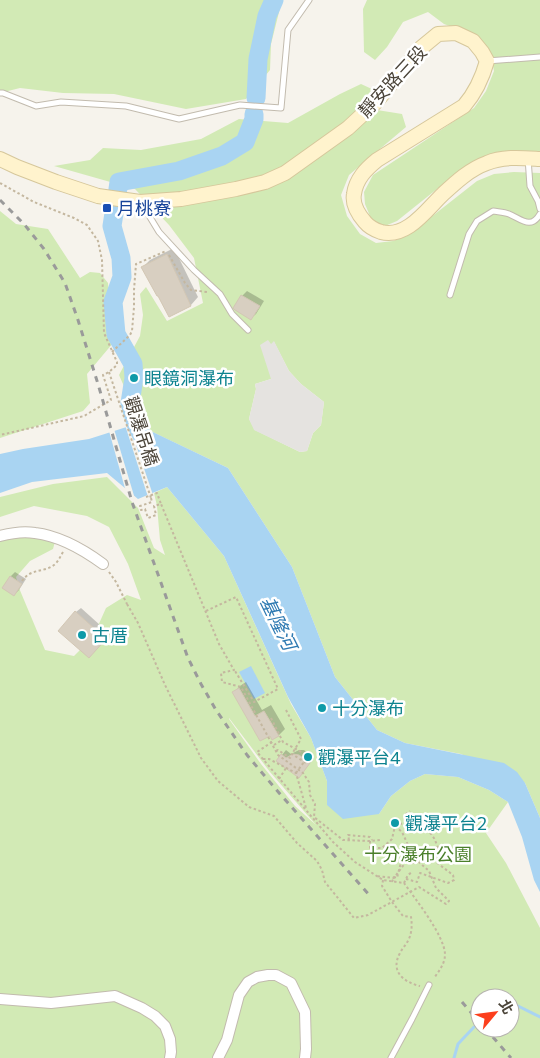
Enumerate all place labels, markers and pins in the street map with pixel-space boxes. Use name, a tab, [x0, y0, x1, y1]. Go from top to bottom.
place label: 月桃寮	[117, 197, 171, 219]
marker: 月桃寮	[101, 202, 113, 214]
place label: 眼鏡洞瀑布	[144, 367, 234, 389]
marker: 眼鏡洞瀑布	[128, 372, 140, 384]
place label: 古厝	[92, 624, 128, 646]
marker: 古厝	[76, 629, 88, 641]
place label: 十分瀑布	[332, 697, 404, 719]
marker: 十分瀑布	[316, 702, 328, 714]
place label: 觀瀑平台4	[318, 746, 401, 768]
marker: 觀瀑平台4	[302, 751, 314, 763]
place label: 觀瀑平台2	[405, 812, 487, 834]
marker: 觀瀑平台2	[389, 817, 401, 829]

